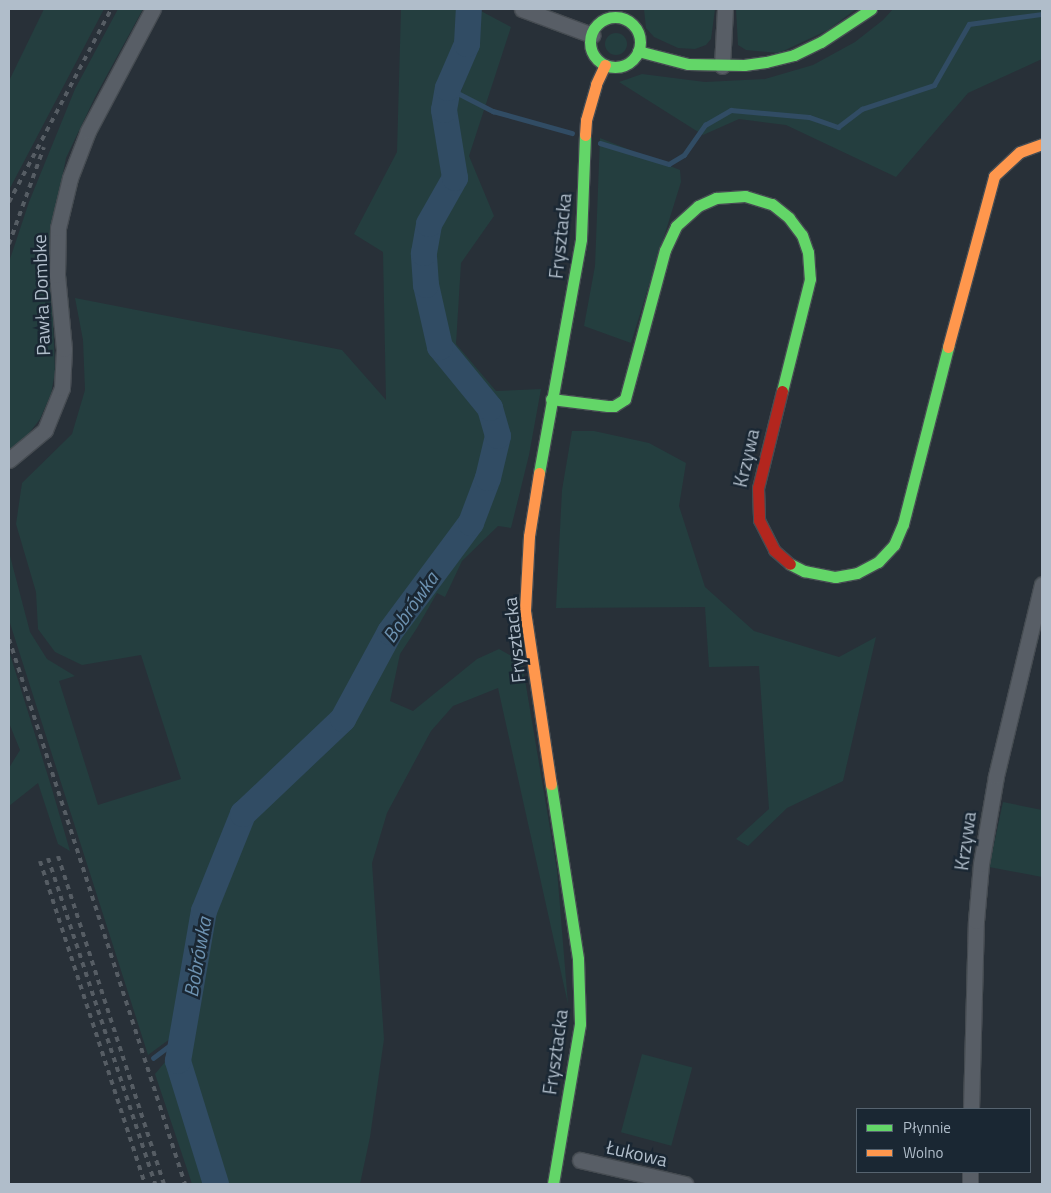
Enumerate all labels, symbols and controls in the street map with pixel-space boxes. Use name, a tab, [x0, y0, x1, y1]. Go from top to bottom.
street label: Frysztacka	[544, 192, 576, 280]
street label: Pawła Dombke	[27, 234, 55, 356]
street label: Krzywa	[728, 427, 764, 489]
water label: Bobrówka	[377, 567, 443, 647]
street label: Frysztacka	[498, 596, 530, 684]
street label: Krzywa	[950, 810, 980, 872]
water label: Bobrówka	[178, 915, 216, 999]
street label: Frysztacka	[538, 1008, 572, 1096]
legend	[856, 1108, 1031, 1173]
text: Płynnie	[903, 1116, 951, 1139]
street label: Łukowa	[604, 1135, 670, 1171]
text: Wolno	[903, 1141, 943, 1164]

